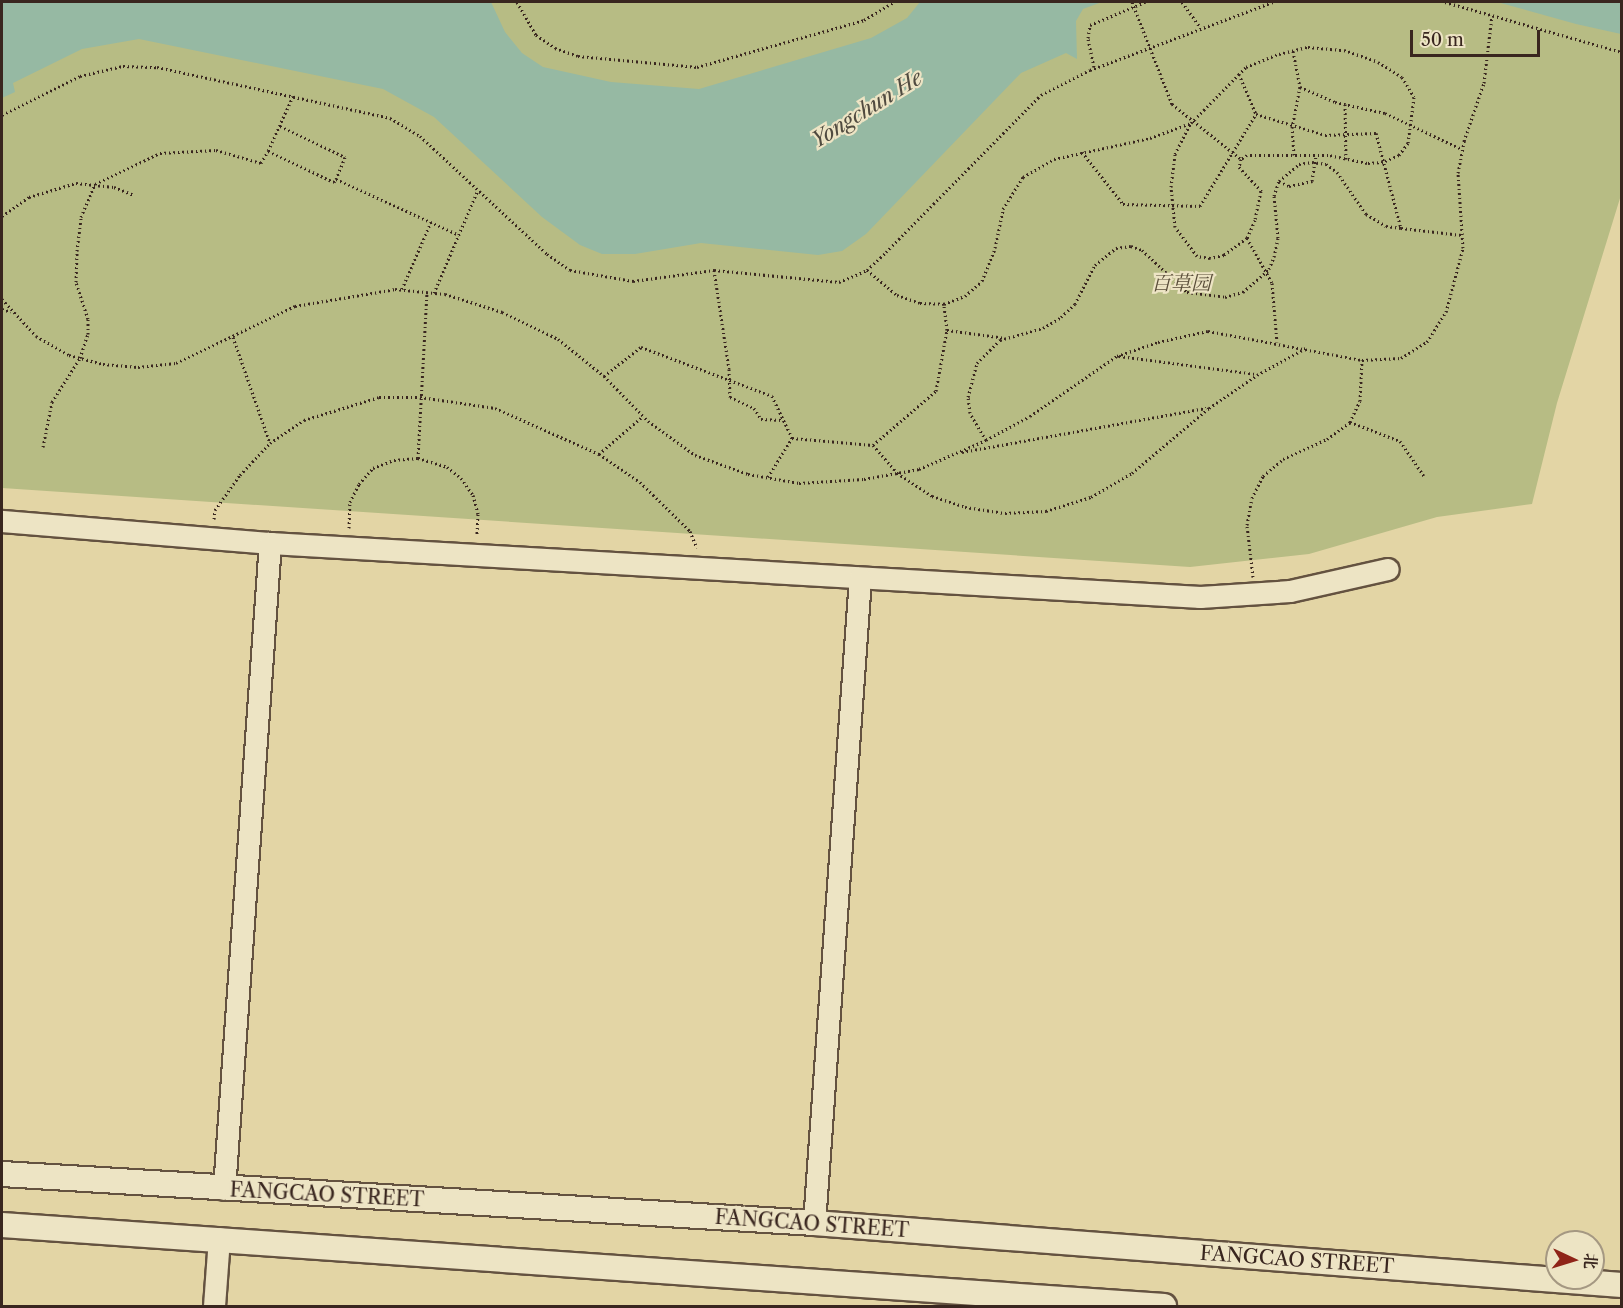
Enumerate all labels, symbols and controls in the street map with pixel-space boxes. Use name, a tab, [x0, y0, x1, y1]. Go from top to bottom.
scale bar	[1413, 18, 1544, 56]
text: 50 m	[1421, 29, 1464, 51]
water label: Yongchun He	[807, 65, 927, 153]
park label: 百草园	[1151, 271, 1211, 295]
street label: FANGCAO STREET	[229, 1178, 425, 1212]
street label: FANGCAO STREET	[714, 1205, 910, 1243]
north arrow	[1545, 1230, 1605, 1290]
street label: FANGCAO STREET	[1199, 1241, 1395, 1279]
text: 北	[1580, 1252, 1601, 1270]

